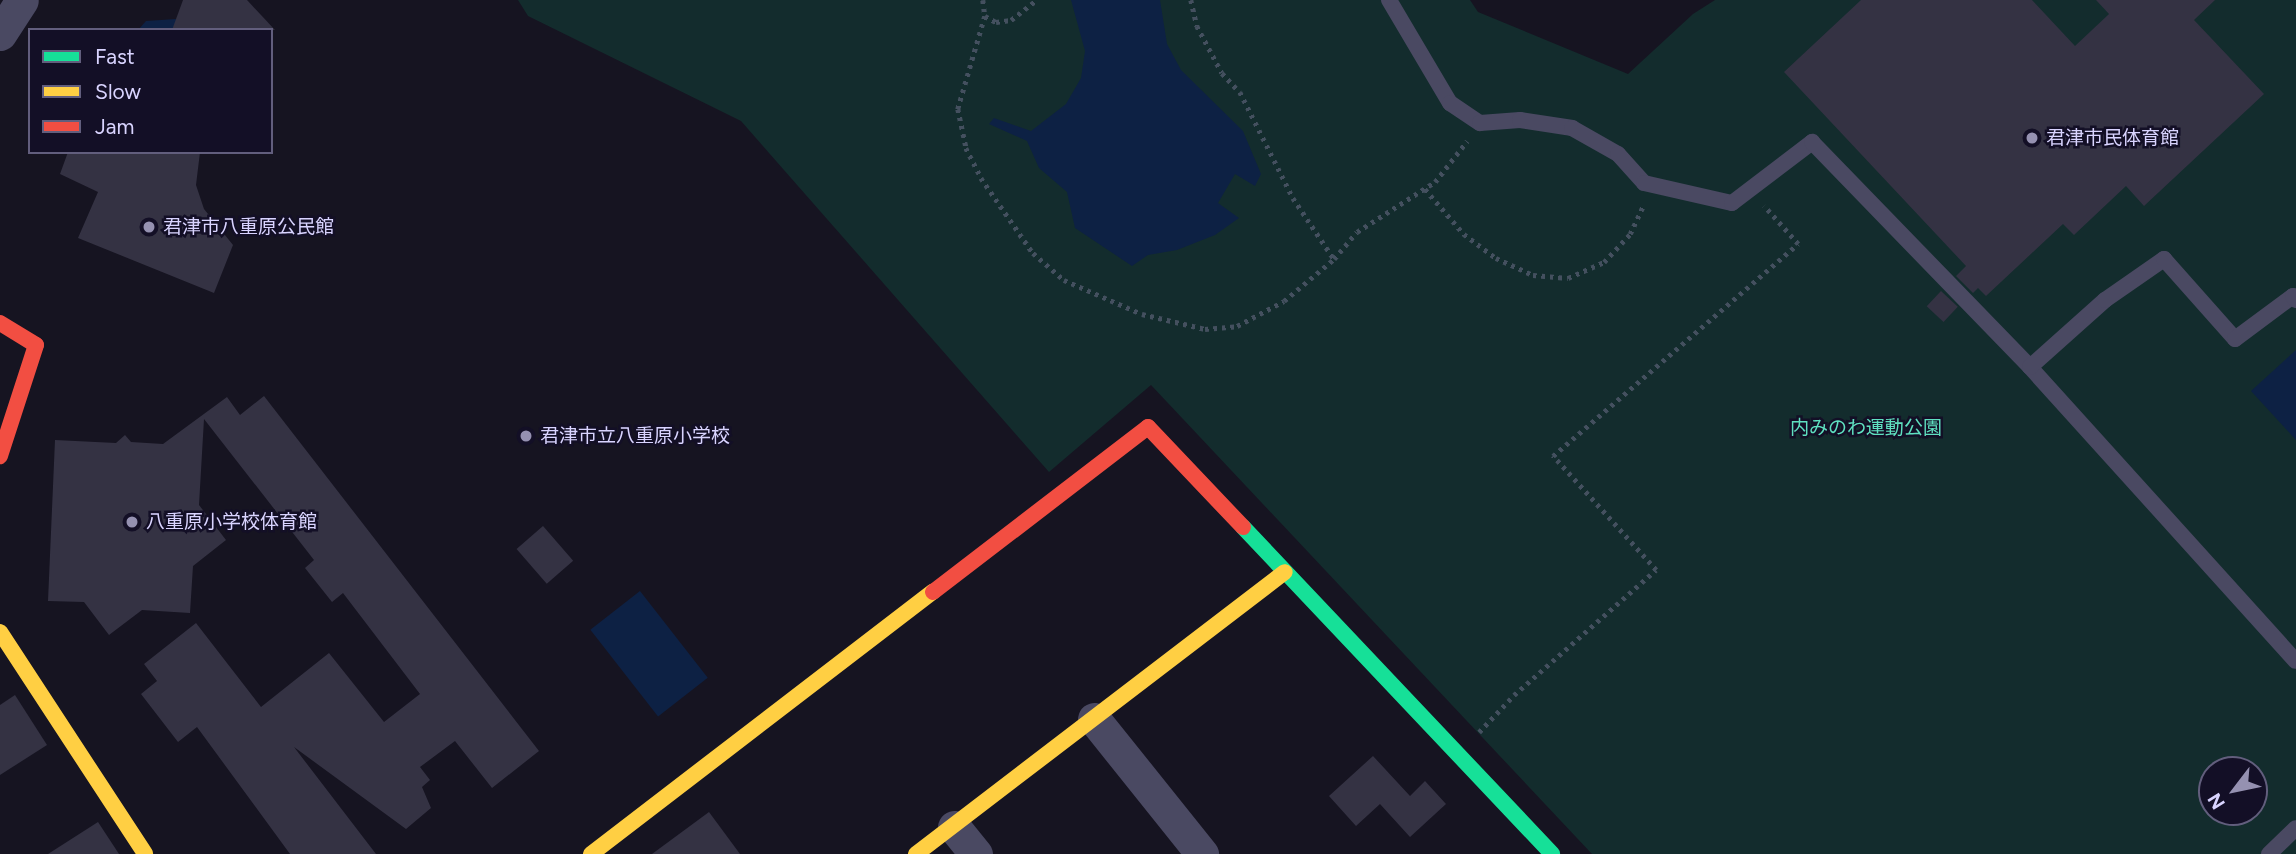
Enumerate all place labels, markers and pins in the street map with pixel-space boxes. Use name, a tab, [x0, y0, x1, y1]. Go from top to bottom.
place label: 君津市民体育館	[2046, 127, 2179, 149]
marker: 君津市民体育館	[2024, 130, 2040, 146]
place label: 君津市八重原公民館	[163, 216, 334, 238]
marker: 君津市八重原公民館	[141, 219, 157, 235]
place label: 君津市立八重原小学校	[540, 425, 730, 447]
marker: 君津市立八重原小学校	[518, 428, 534, 444]
place label: 八重原小学校体育館	[146, 511, 317, 533]
marker: 八重原小学校体育館	[124, 514, 140, 530]

